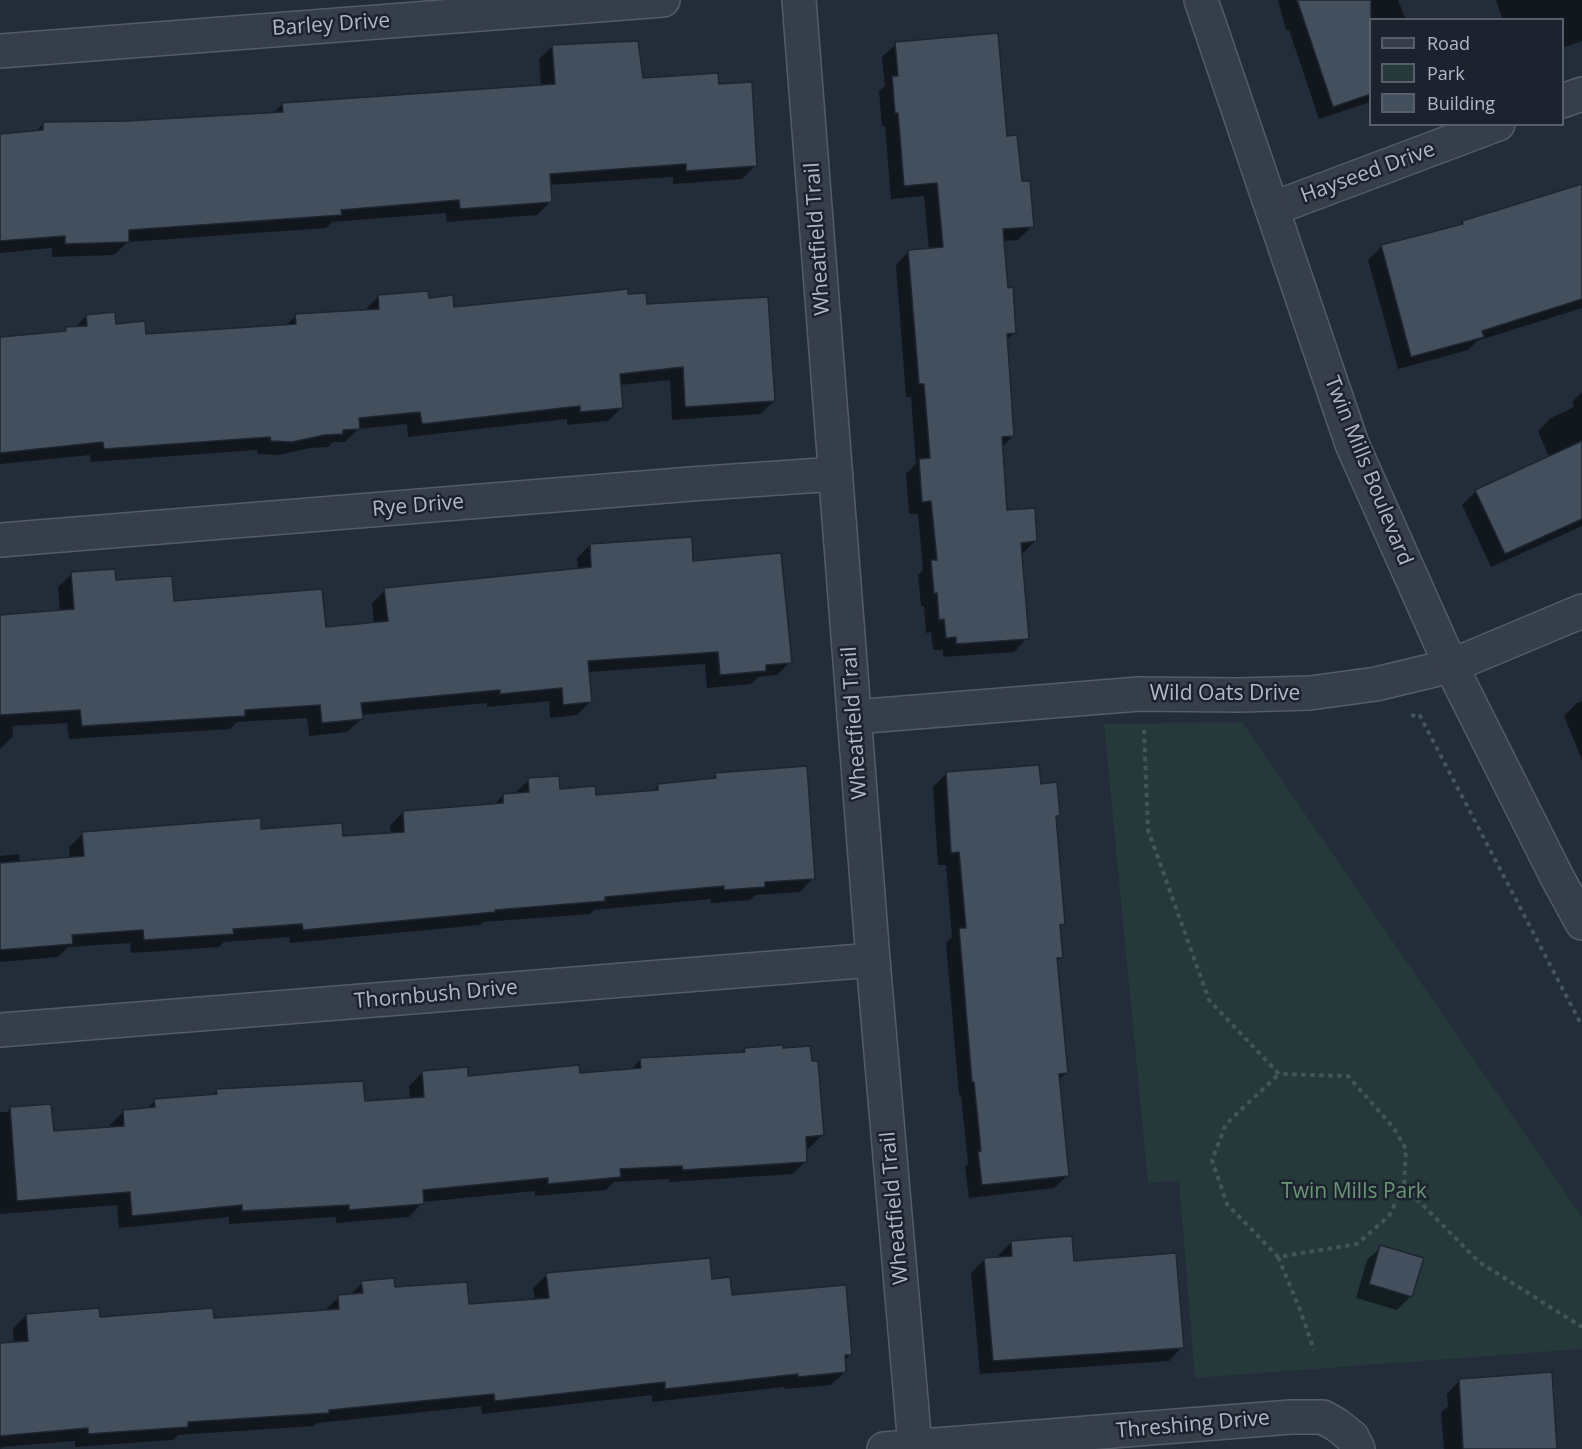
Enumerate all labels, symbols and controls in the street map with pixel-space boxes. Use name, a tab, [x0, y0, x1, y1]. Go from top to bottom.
street label: Barley Drive	[271, 8, 391, 42]
legend	[1369, 18, 1564, 126]
text: Road	[1427, 31, 1470, 55]
text: Park	[1427, 61, 1465, 85]
text: Building	[1427, 91, 1495, 115]
street label: Hayseed Drive	[1297, 137, 1439, 209]
street label: Wheatfield Trail	[800, 162, 836, 316]
street label: Twin Mills Boulevard	[1319, 373, 1417, 569]
street label: Rye Drive	[371, 489, 465, 523]
street label: Wheatfield Trail	[837, 646, 873, 800]
street label: Wild Oats Drive	[1150, 681, 1300, 707]
street label: Thornbush Drive	[353, 975, 519, 1015]
street label: Wheatfield Trail	[876, 1130, 914, 1286]
park label: Twin Mills Park	[1281, 1179, 1427, 1205]
street label: Threshing Drive	[1115, 1406, 1271, 1444]

